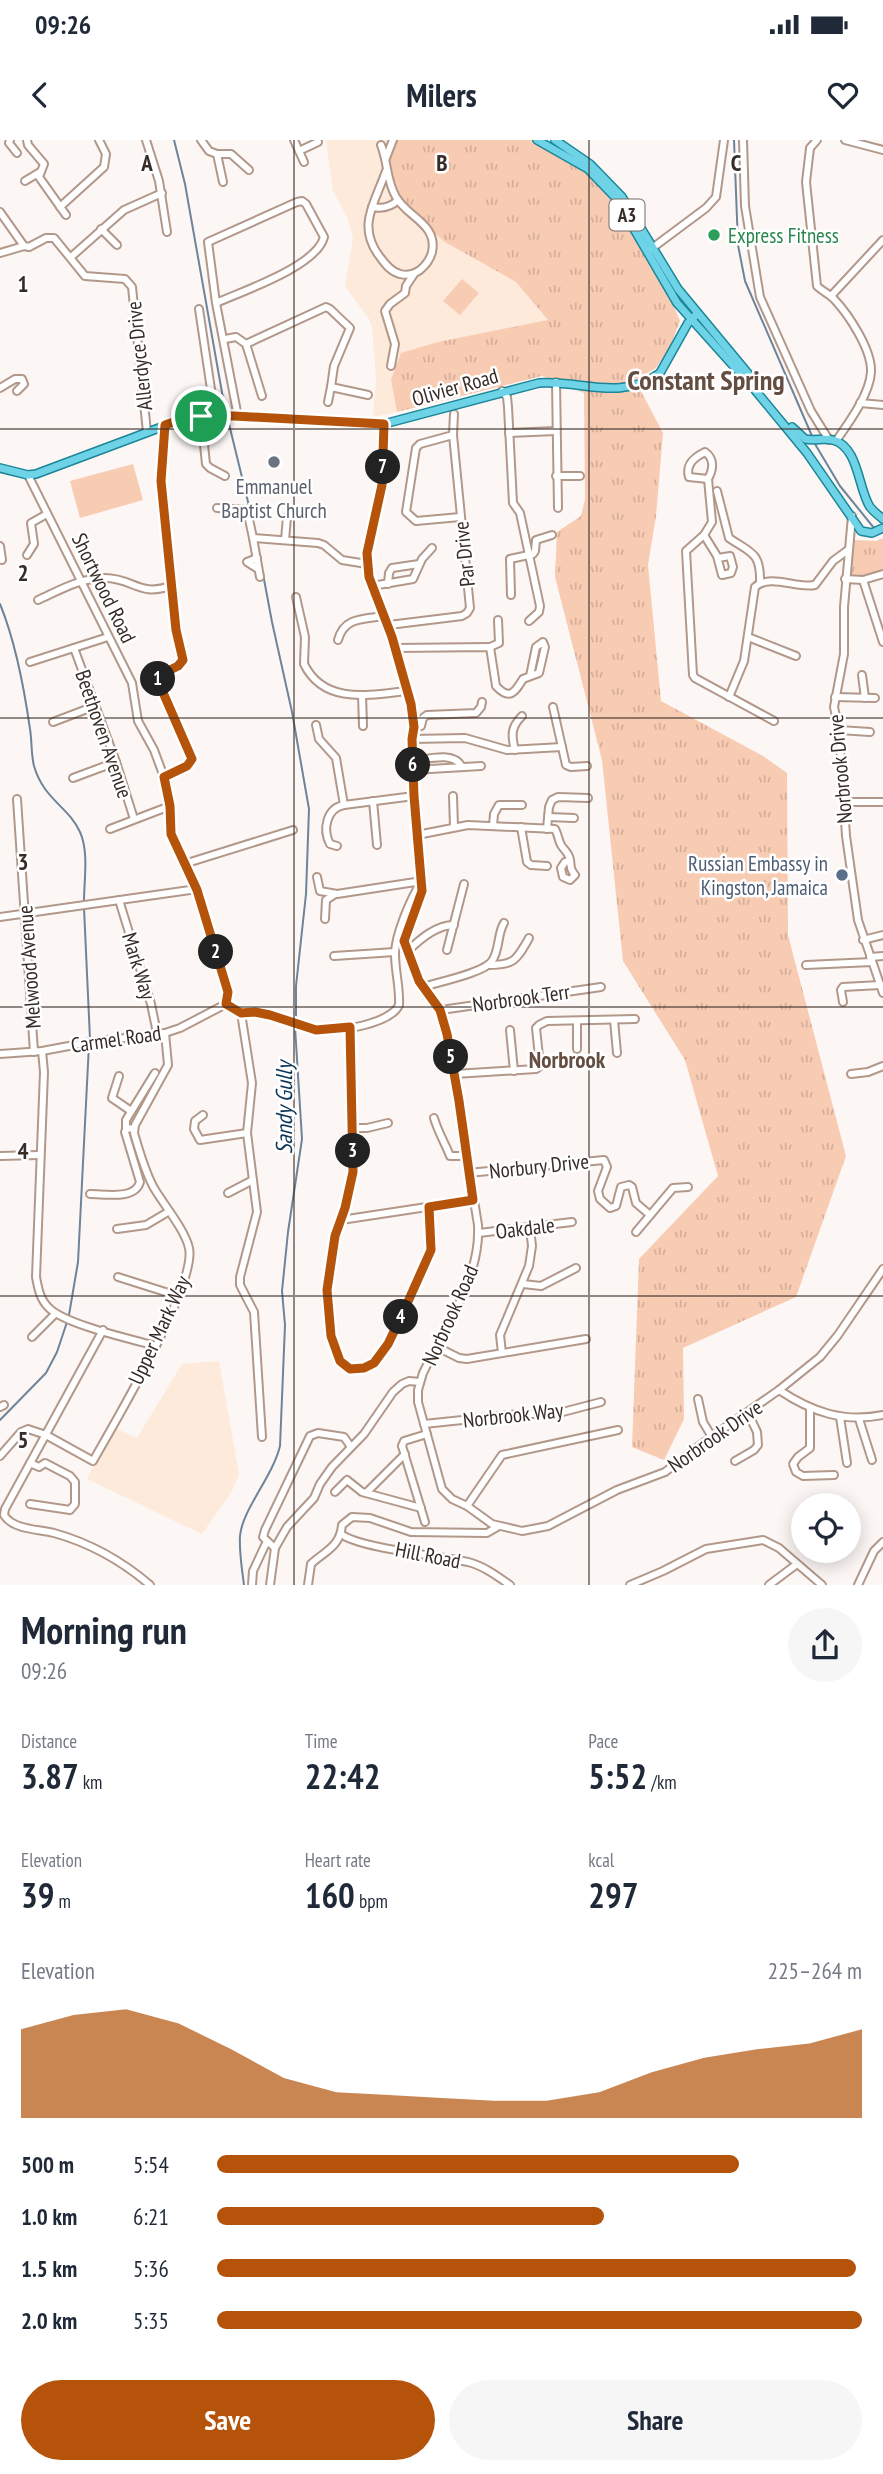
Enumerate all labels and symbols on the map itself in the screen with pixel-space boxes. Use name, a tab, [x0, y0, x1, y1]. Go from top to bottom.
text: A	[140, 148, 153, 177]
text: B	[436, 148, 448, 177]
text: C	[731, 148, 742, 177]
road number: A3	[610, 200, 644, 230]
place label: Express Fitness	[728, 222, 839, 249]
marker: Express Fitness	[706, 227, 722, 243]
text: 1	[18, 269, 29, 298]
street label: Allerdyce Drive	[120, 300, 158, 412]
district label: Constant Spring	[627, 361, 785, 398]
street label: Olivier Road	[409, 362, 501, 412]
pin	[171, 386, 231, 446]
pin: 7	[366, 450, 400, 484]
marker: Emmanuel Baptist Church	[266, 454, 282, 470]
place label: Emmanuel Baptist Church	[221, 473, 327, 524]
street label: Par Drive	[447, 520, 481, 588]
street label: Shortwood Road	[66, 529, 142, 647]
text: 2	[18, 558, 29, 587]
pin: 1	[140, 662, 176, 696]
street label: Beethoven Avenue	[69, 666, 139, 802]
street label: Norbrook Drive	[822, 713, 858, 825]
pin: 6	[396, 748, 430, 782]
text: 3	[18, 847, 29, 876]
place label: Russian Embassy in Kingston, Jamaica	[688, 850, 828, 901]
marker: Russian Embassy in Kingston, Jamaica	[834, 867, 850, 883]
street label: Melwood Avenue	[11, 905, 47, 1029]
street label: Mark Way	[116, 929, 162, 1003]
pin: 2	[198, 934, 234, 970]
street label: Norbrook Terr	[471, 978, 572, 1018]
street label: Carmel Road	[69, 1019, 163, 1059]
pin: 5	[434, 1040, 468, 1074]
district label: Norbrook	[529, 1045, 606, 1074]
water label: Sandy Gully	[269, 1058, 298, 1154]
pin: 3	[336, 1133, 370, 1168]
text: 4	[18, 1136, 29, 1165]
street label: Norbury Drive	[488, 1147, 590, 1185]
street label: Oakdale	[494, 1211, 556, 1245]
street label: Norbrook Road	[416, 1261, 484, 1369]
street label: Upper Mark Way	[122, 1271, 196, 1389]
pin: 4	[384, 1300, 418, 1334]
street label: Norbrook Drive	[662, 1394, 768, 1478]
street label: Norbrook Way	[462, 1396, 565, 1434]
text: 5	[18, 1425, 29, 1454]
street label: Hill Road	[393, 1535, 463, 1575]

